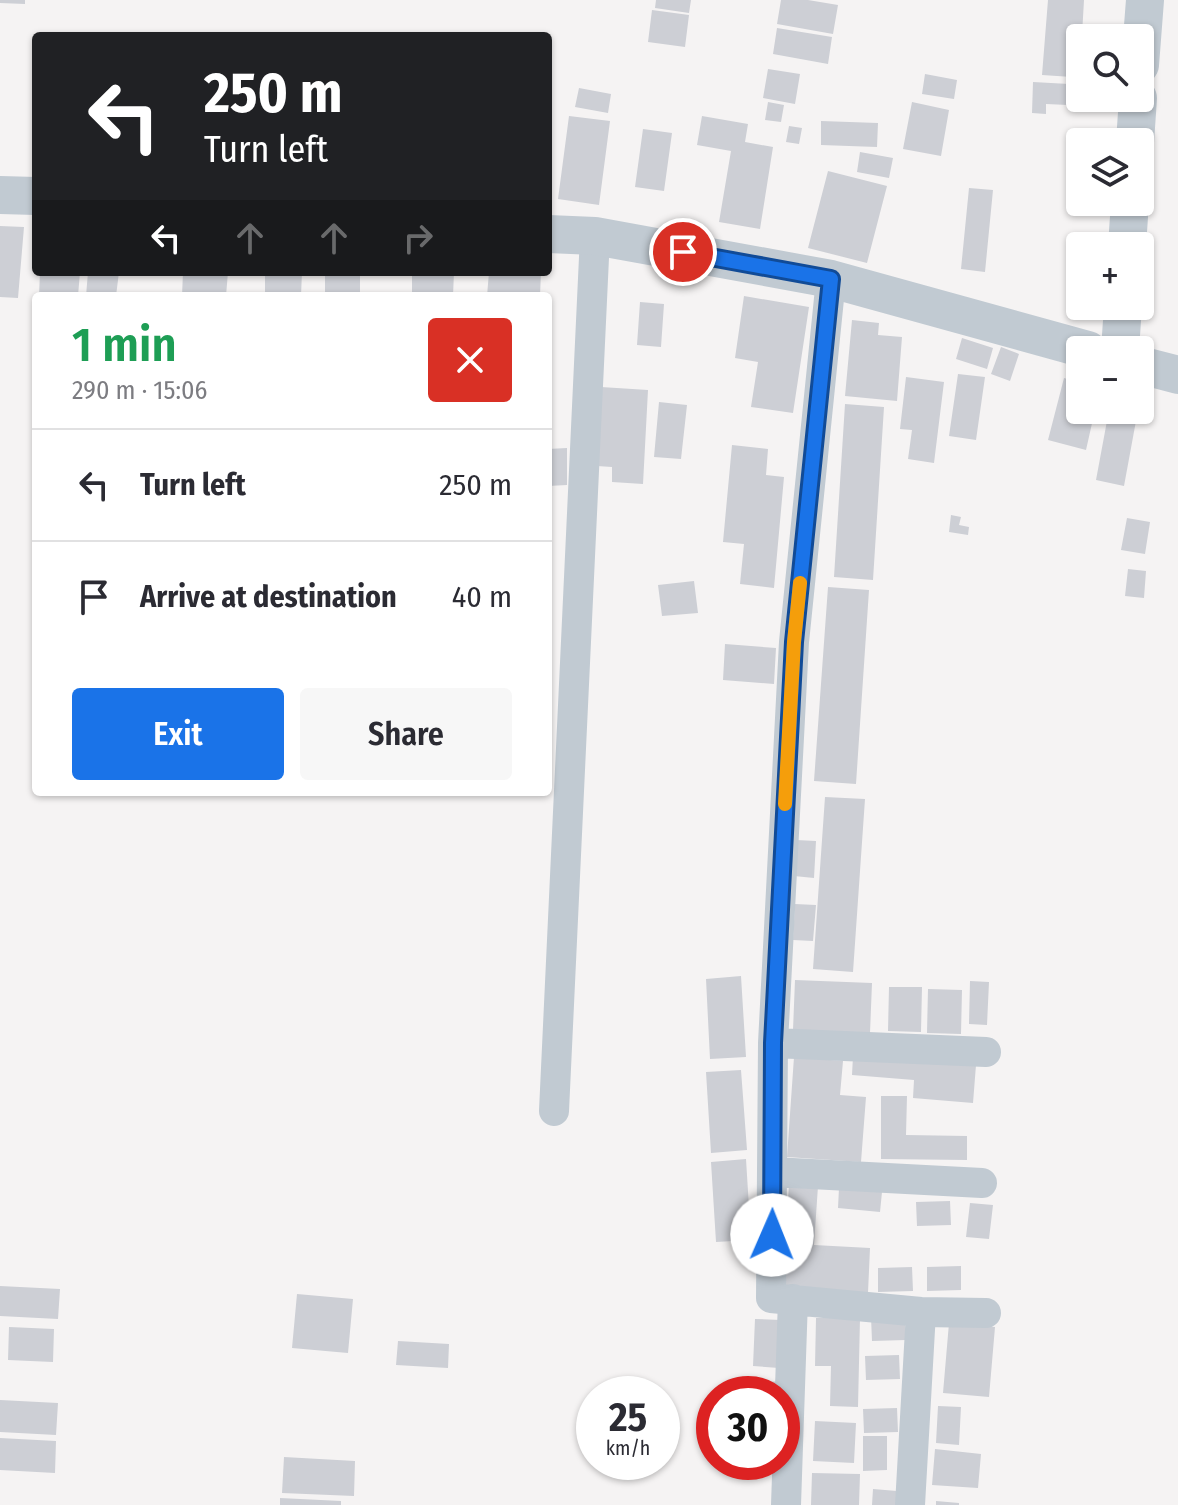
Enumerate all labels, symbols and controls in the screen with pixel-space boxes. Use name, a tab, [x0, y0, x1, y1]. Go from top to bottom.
map controls	[1066, 24, 1154, 424]
button: search	[1066, 24, 1154, 112]
text: 250 m	[204, 60, 342, 127]
icon: left	[72, 64, 176, 168]
text: Turn left	[204, 128, 328, 172]
button: layers	[1066, 128, 1154, 216]
icon: left	[144, 216, 188, 260]
icon: ahead	[228, 216, 272, 260]
icon: ahead	[312, 216, 356, 260]
icon: right	[396, 216, 440, 260]
pin	[649, 218, 717, 286]
icon: arrive	[661, 230, 705, 274]
button: +	[1066, 232, 1154, 320]
text: 1 min	[72, 316, 177, 374]
button: close	[428, 318, 512, 402]
button: −	[1066, 336, 1154, 424]
text: 290 m · 15:06	[72, 375, 207, 406]
icon: left	[72, 463, 116, 507]
text: Turn left	[140, 467, 246, 503]
text: 250 m	[439, 467, 512, 503]
icon: arrive	[72, 575, 116, 619]
text: Arrive at destination	[140, 579, 397, 615]
text: 40 m	[452, 579, 512, 615]
button: Exit	[72, 688, 284, 780]
button: Share	[300, 688, 512, 780]
position arrow	[730, 1193, 814, 1277]
speed limit sign: 30	[696, 1376, 800, 1480]
text: 25	[609, 1394, 647, 1442]
text: km/h	[606, 1436, 650, 1460]

